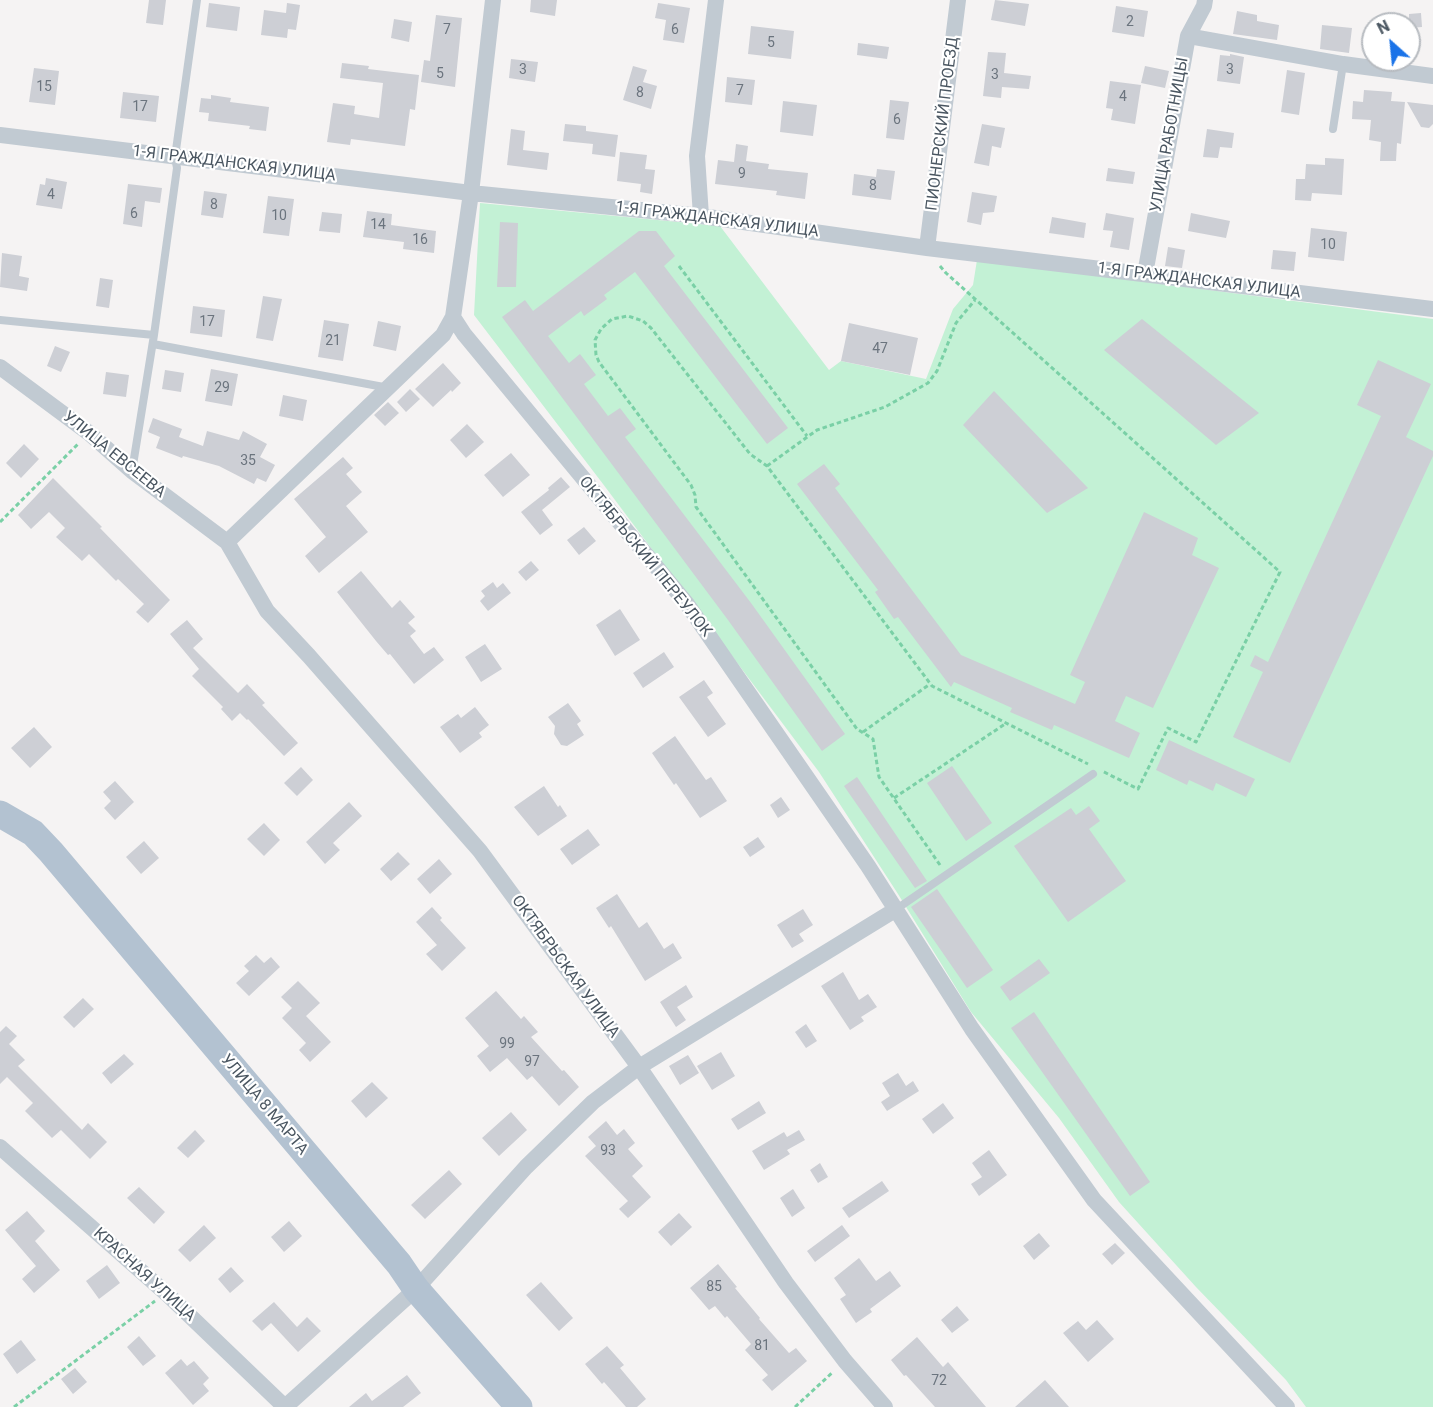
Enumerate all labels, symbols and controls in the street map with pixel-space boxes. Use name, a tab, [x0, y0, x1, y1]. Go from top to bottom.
north arrow	[1361, 12, 1421, 72]
house number: 2	[1126, 14, 1134, 30]
text: N	[1374, 16, 1393, 38]
house number: 7	[443, 22, 451, 38]
house number: 6	[671, 22, 679, 38]
house number: 5	[767, 35, 775, 51]
street label: ПИОНЕРСКИЙ ПРОЕЗД	[923, 36, 963, 212]
street label: УЛИЦА РАБОТНИЦЫ	[1147, 56, 1193, 214]
house number: 3	[519, 62, 527, 78]
house number: 3	[1226, 62, 1234, 78]
house number: 5	[436, 66, 444, 82]
house number: 3	[991, 67, 999, 83]
house number: 15	[36, 79, 52, 95]
house number: 7	[736, 83, 744, 99]
house number: 8	[636, 85, 644, 101]
house number: 4	[1119, 89, 1127, 105]
house number: 17	[132, 99, 148, 115]
house number: 6	[893, 112, 901, 128]
street label: 1-Я ГРАЖДАНСКАЯ УЛИЦА	[131, 142, 337, 186]
house number: 9	[738, 166, 746, 182]
house number: 8	[869, 178, 877, 194]
house number: 4	[47, 187, 55, 203]
house number: 8	[210, 197, 218, 213]
street label: 1-Я ГРАЖДАНСКАЯ УЛИЦА	[614, 198, 820, 242]
house number: 6	[130, 206, 138, 222]
house number: 10	[271, 208, 287, 224]
house number: 14	[370, 217, 386, 233]
house number: 16	[412, 232, 428, 248]
house number: 10	[1320, 237, 1336, 253]
street label: 1-Я ГРАЖДАНСКАЯ УЛИЦА	[1096, 259, 1302, 303]
house number: 17	[199, 314, 215, 330]
house number: 21	[325, 333, 341, 349]
house number: 47	[872, 341, 888, 357]
house number: 29	[214, 380, 230, 396]
street label: УЛИЦА ЕВСЕЕВА	[59, 408, 169, 502]
house number: 35	[240, 453, 256, 469]
street label: ОКТЯБРЬСКИЙ ПЕРЕУЛОК	[574, 473, 716, 641]
street label: ОКТЯБРЬСКАЯ УЛИЦА	[507, 892, 623, 1042]
house number: 99	[499, 1036, 515, 1052]
street label: УЛИЦА 8 МАРТА	[216, 1051, 312, 1159]
house number: 97	[524, 1054, 540, 1070]
house number: 93	[600, 1143, 616, 1159]
street label: КРАСНАЯ УЛИЦА	[89, 1224, 199, 1326]
house number: 85	[706, 1279, 722, 1295]
house number: 81	[754, 1338, 770, 1354]
house number: 72	[931, 1373, 947, 1389]

